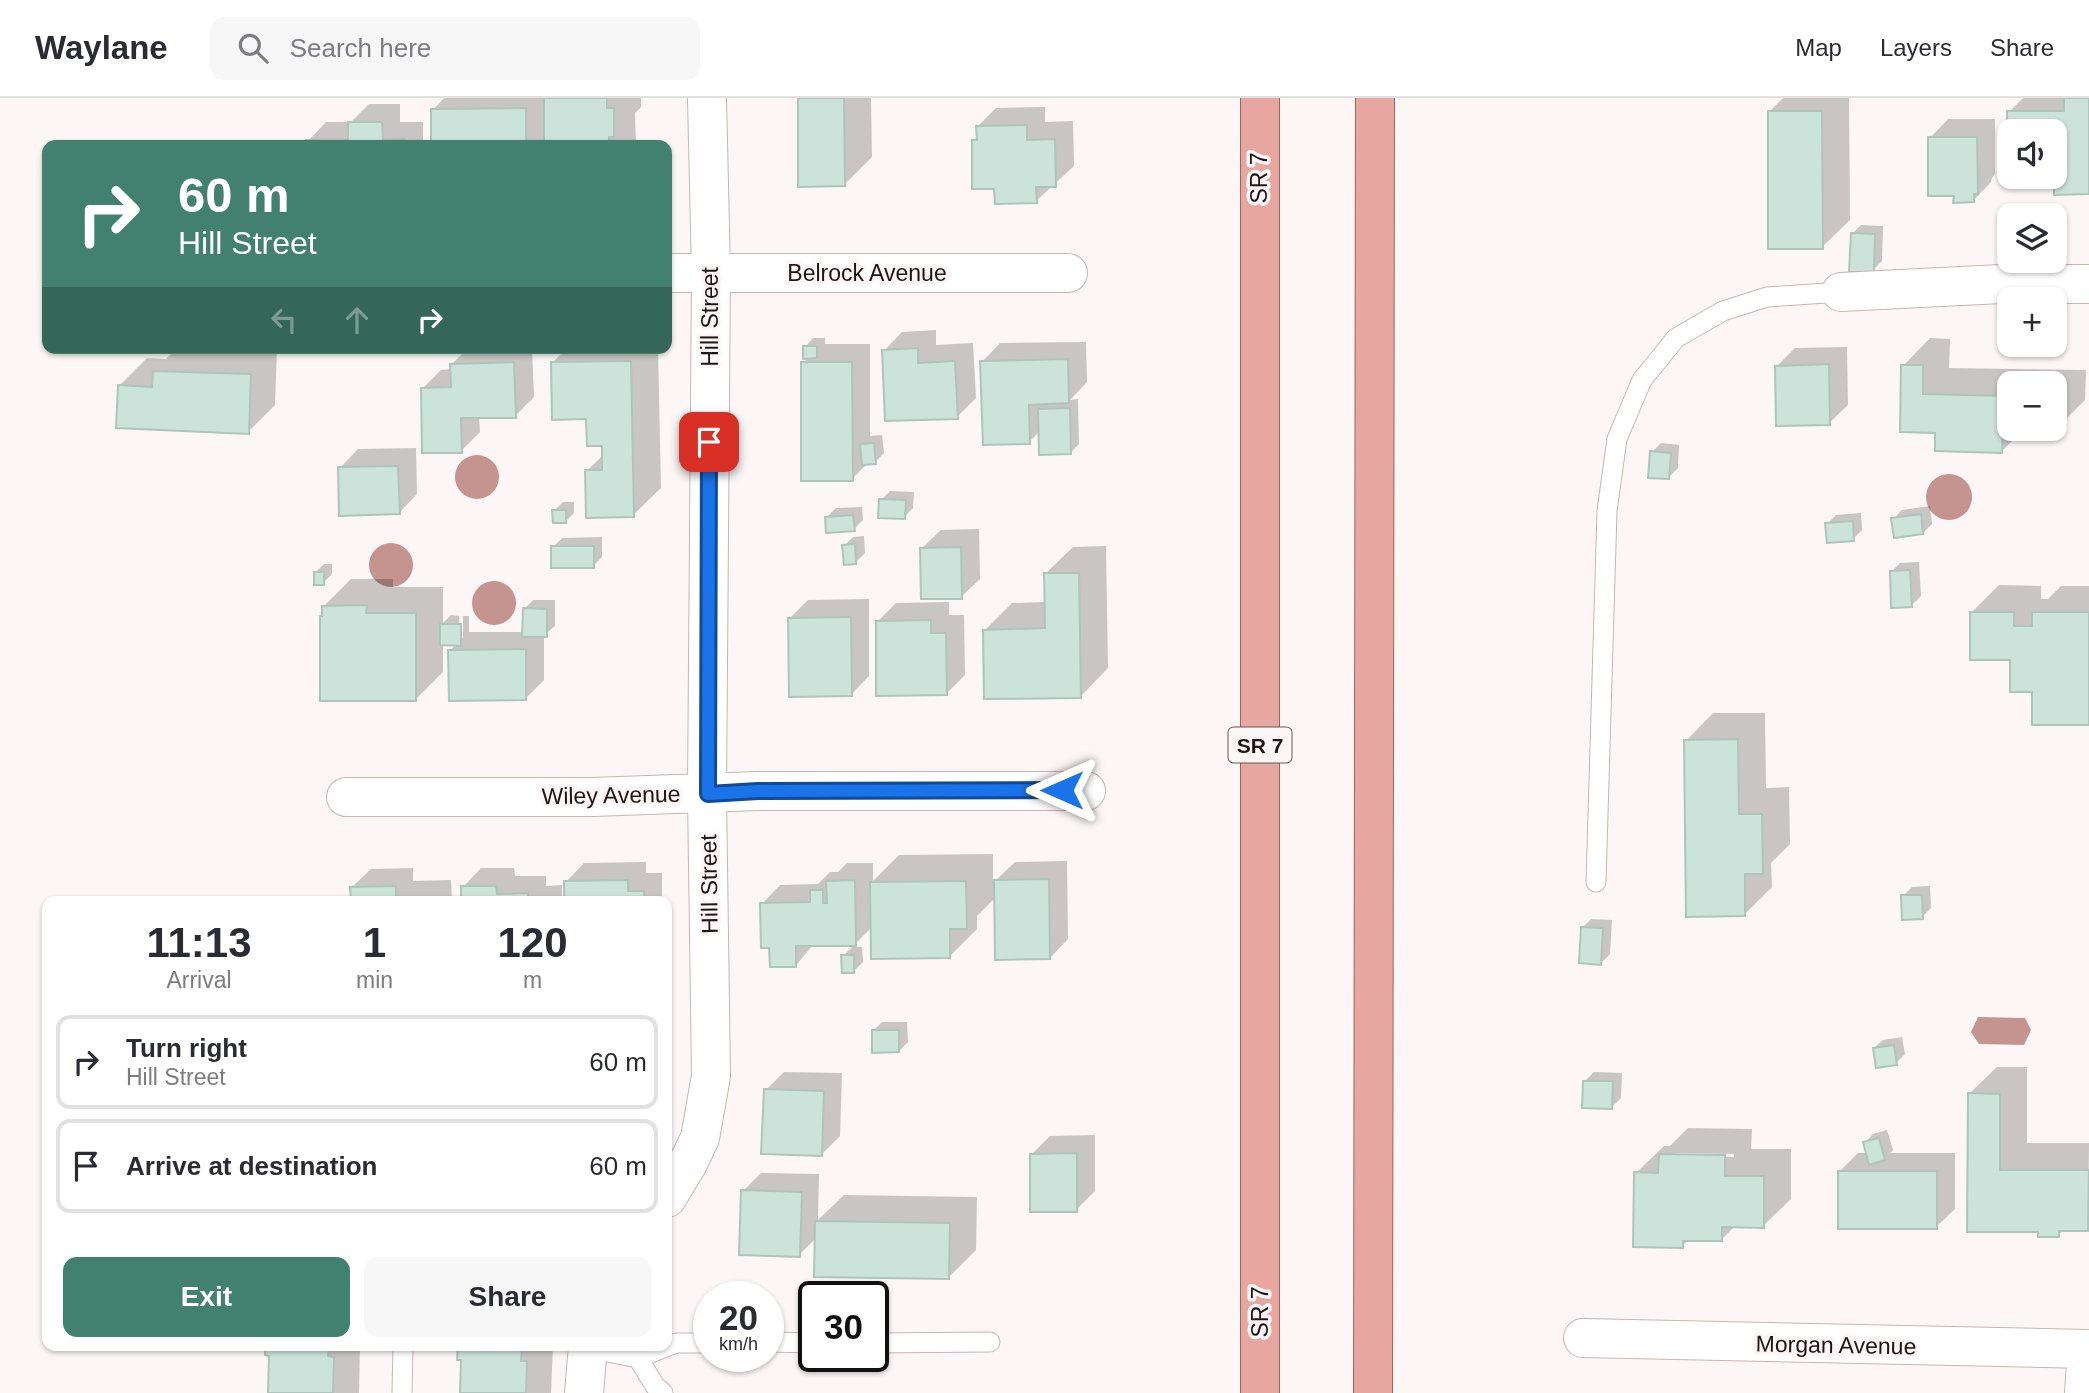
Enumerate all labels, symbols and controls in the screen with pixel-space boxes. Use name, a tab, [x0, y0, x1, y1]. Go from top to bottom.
search box	[210, 17, 700, 80]
text: Waylane	[35, 29, 168, 66]
icon: search	[234, 29, 272, 67]
text: Search here	[290, 33, 431, 63]
text: Map	[1795, 34, 1842, 61]
text: Layers	[1880, 34, 1952, 61]
text: Share	[1990, 34, 2054, 61]
map controls	[1997, 119, 2067, 441]
button: sound	[1997, 119, 2067, 189]
street label: SR 7	[1246, 152, 1272, 204]
icon: right	[63, 168, 154, 259]
text: 60 m	[178, 168, 290, 222]
button: layers	[1997, 203, 2067, 273]
text: Hill Street	[178, 225, 317, 261]
street label: Belrock Avenue	[787, 260, 947, 286]
street label: Hill Street	[697, 267, 723, 367]
button: +	[1997, 287, 2067, 357]
icon: left	[265, 301, 303, 339]
icon: ahead	[338, 301, 376, 339]
icon: right	[411, 301, 449, 339]
button: −	[1997, 371, 2067, 441]
pin	[679, 412, 739, 472]
icon: arrive	[690, 423, 728, 461]
road number: SR 7	[1228, 728, 1292, 762]
position arrow	[1025, 753, 1099, 827]
street label: Wiley Avenue	[541, 781, 681, 809]
street label: Hill Street	[695, 833, 723, 934]
text: 11:13	[146, 919, 252, 966]
text: 1	[363, 919, 386, 966]
text: 120	[497, 919, 568, 966]
text: Arrival	[166, 967, 232, 993]
text: min	[356, 967, 393, 993]
text: m	[523, 967, 542, 993]
text: Turn right	[126, 1033, 247, 1063]
icon: right	[67, 1043, 105, 1081]
text: 60 m	[589, 1047, 647, 1077]
text: Hill Street	[126, 1064, 226, 1090]
icon: arrive	[67, 1147, 105, 1185]
text: Arrive at destination	[126, 1151, 377, 1181]
text: 60 m	[589, 1151, 647, 1181]
button: Exit	[63, 1257, 350, 1337]
button: Share	[364, 1257, 651, 1337]
speed limit sign: 30	[798, 1281, 889, 1372]
street label: SR 7	[1247, 1286, 1273, 1338]
text: 20	[719, 1298, 758, 1337]
street label: Morgan Avenue	[1755, 1331, 1917, 1359]
text: km/h	[719, 1334, 758, 1354]

